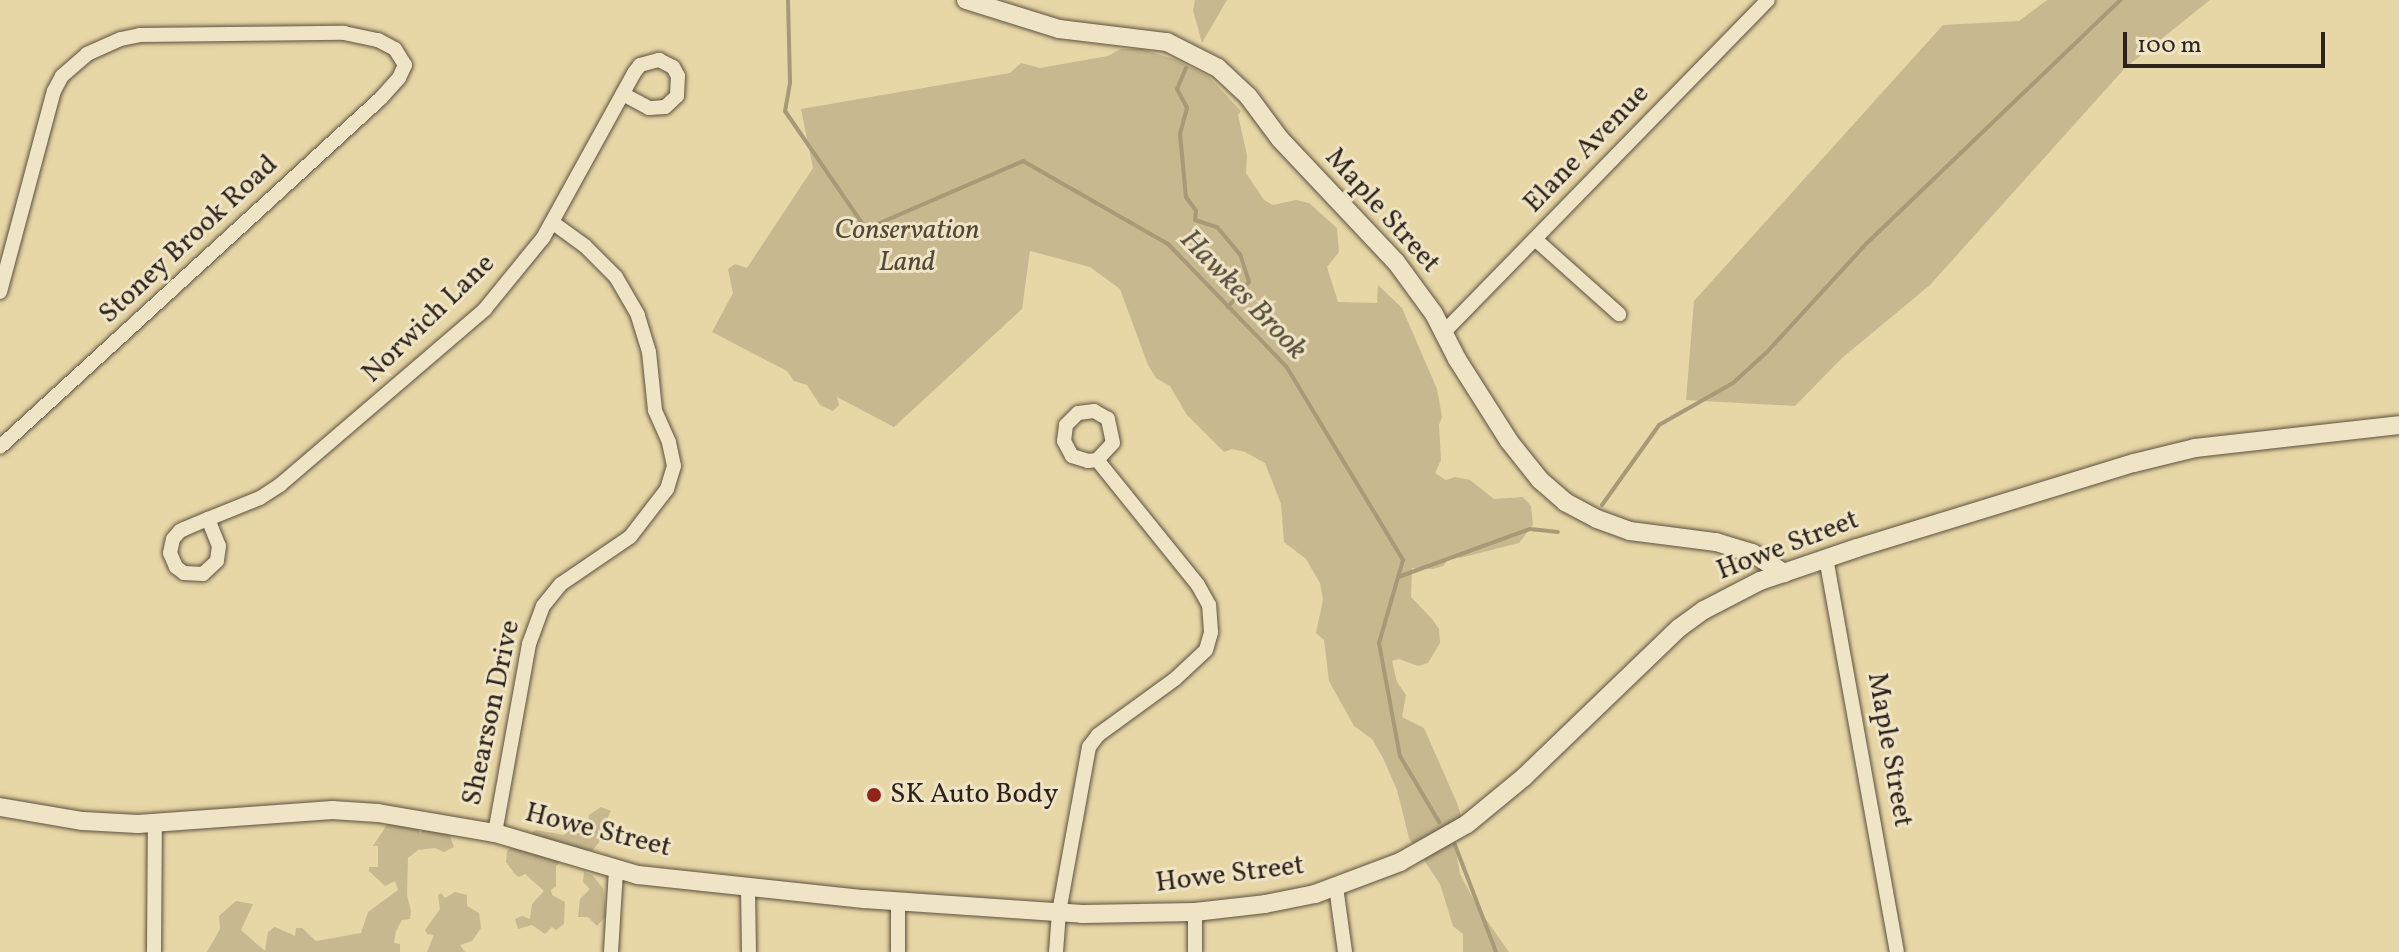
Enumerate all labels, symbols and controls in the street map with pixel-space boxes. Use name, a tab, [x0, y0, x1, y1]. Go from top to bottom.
scale bar	[2127, 16, 2329, 66]
text: 100 m	[2137, 29, 2202, 63]
street label: Elane Avenue	[1517, 78, 1657, 220]
street label: Maple Street	[1317, 142, 1447, 280]
street label: Stoney Brook Road	[92, 148, 286, 332]
park label: Conservation Land	[835, 214, 979, 280]
water label: Hawkes Brook	[1172, 222, 1314, 368]
street label: Norwich Lane	[356, 247, 502, 391]
street label: Howe Street	[1712, 504, 1864, 588]
street label: Shearson Drive	[456, 617, 528, 809]
street label: Maple Street	[1859, 670, 1919, 830]
place label: SK Auto Body	[890, 778, 1058, 812]
marker: SK Auto Body	[865, 786, 883, 804]
street label: Howe Street	[521, 797, 675, 865]
street label: Howe Street	[1154, 849, 1306, 901]

